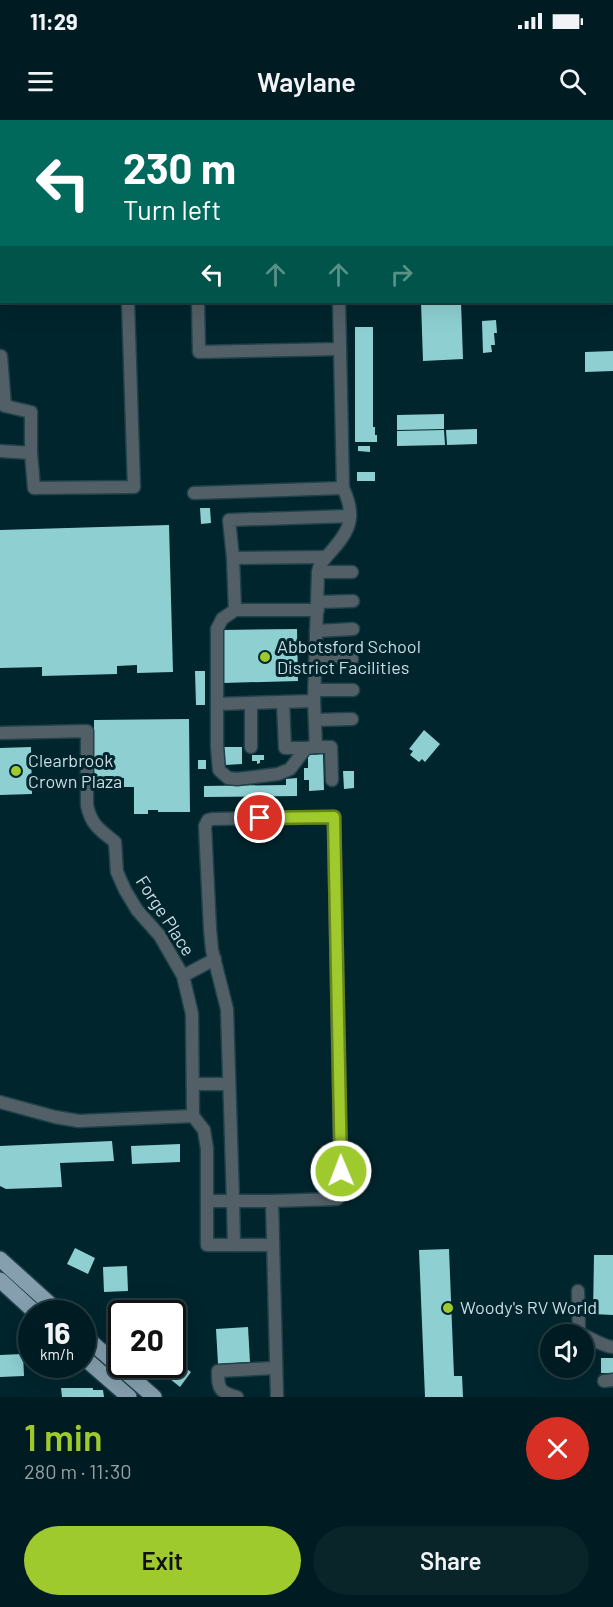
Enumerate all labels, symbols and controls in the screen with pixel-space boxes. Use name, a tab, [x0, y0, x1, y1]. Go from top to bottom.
text: 11:29	[30, 8, 78, 34]
icon: menu	[24, 65, 57, 98]
text: Waylane	[257, 65, 356, 97]
icon: search	[556, 65, 589, 98]
text: 230 m	[123, 142, 236, 192]
icon: left	[24, 144, 102, 222]
text: Turn left	[123, 193, 221, 225]
icon: left	[196, 258, 229, 291]
icon: ahead	[259, 258, 292, 291]
icon: ahead	[322, 258, 355, 291]
icon: right	[385, 258, 418, 291]
place label: Abbotsford School District Facilities	[277, 635, 421, 678]
marker: Abbotsford School District Facilities	[258, 650, 272, 664]
place label: Clearbrook Crown Plaza	[28, 749, 122, 792]
marker: Clearbrook Crown Plaza	[9, 764, 23, 778]
pin	[234, 792, 285, 843]
icon: arrive	[243, 801, 276, 834]
street label: Forge Place	[132, 871, 200, 960]
position arrow	[309, 1139, 373, 1203]
place label: Woody's RV World	[460, 1296, 597, 1318]
speed limit sign: 20	[108, 1300, 186, 1378]
marker: Woody's RV World	[441, 1301, 455, 1315]
text: 16	[44, 1314, 70, 1350]
map controls	[540, 1324, 594, 1378]
button: sound	[540, 1324, 594, 1378]
text: km/h	[40, 1345, 74, 1363]
text: 1 min	[24, 1415, 103, 1458]
button: close	[526, 1417, 589, 1480]
text: 280 m · 11:30	[24, 1459, 132, 1483]
button: Exit	[24, 1526, 301, 1595]
button: Share	[313, 1526, 589, 1595]

